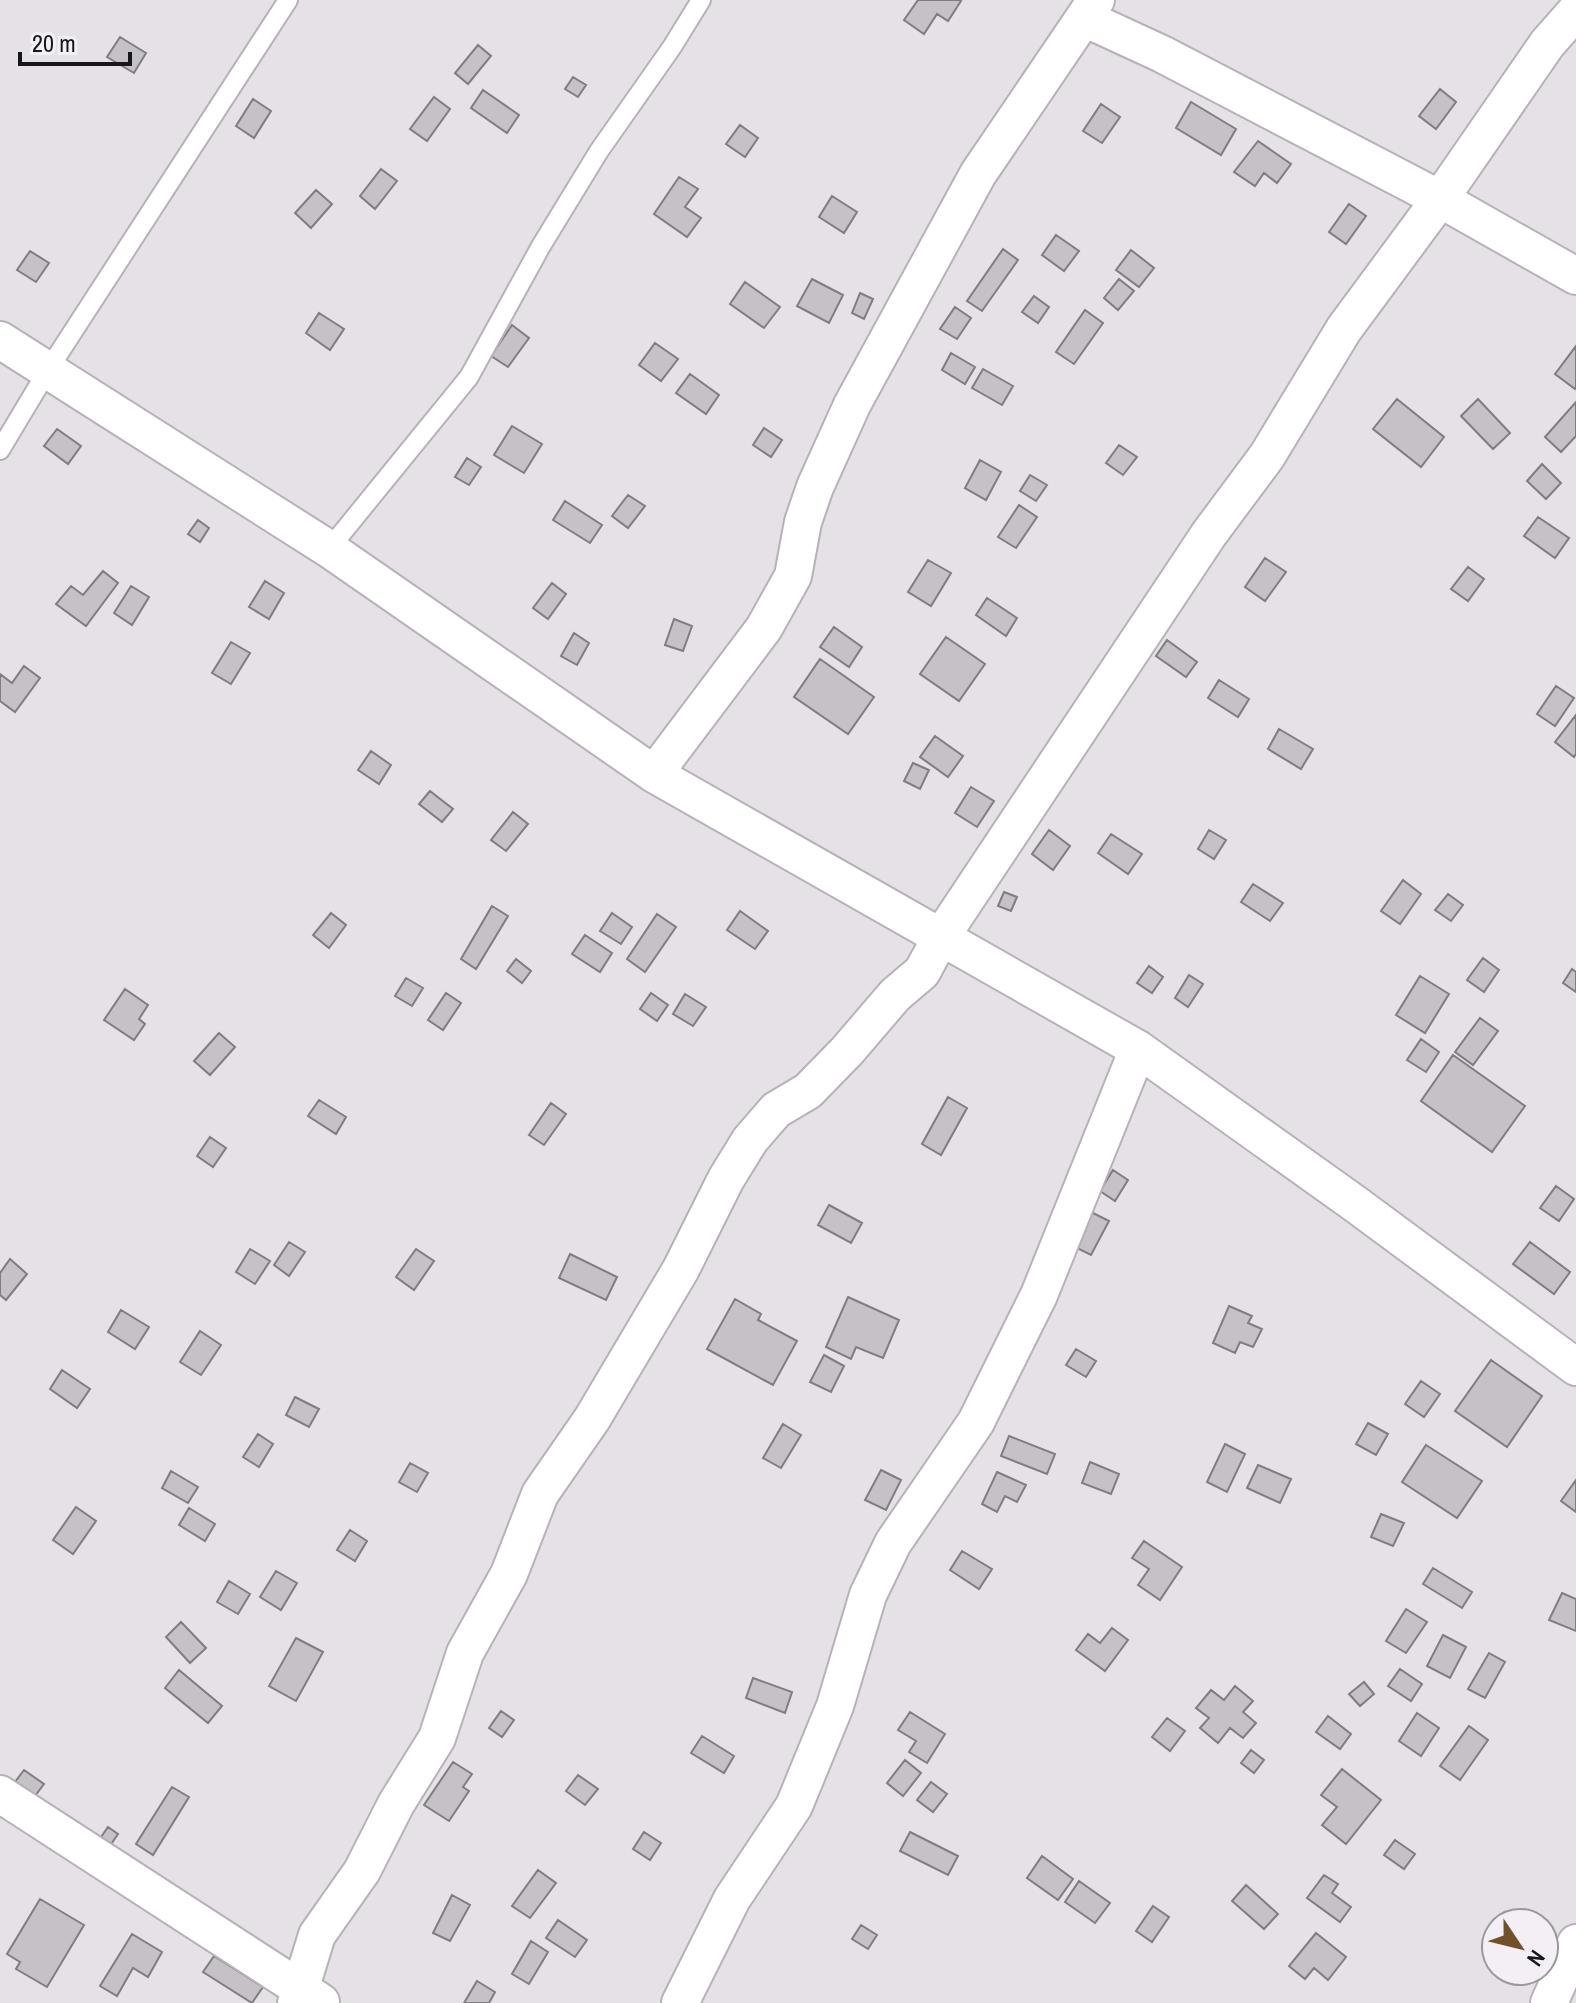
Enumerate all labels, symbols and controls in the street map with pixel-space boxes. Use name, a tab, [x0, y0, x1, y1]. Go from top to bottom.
scale bar	[20, 16, 130, 66]
text: 20 m	[32, 27, 76, 59]
north arrow	[1480, 1907, 1560, 1987]
text: N	[1520, 1945, 1552, 1972]

